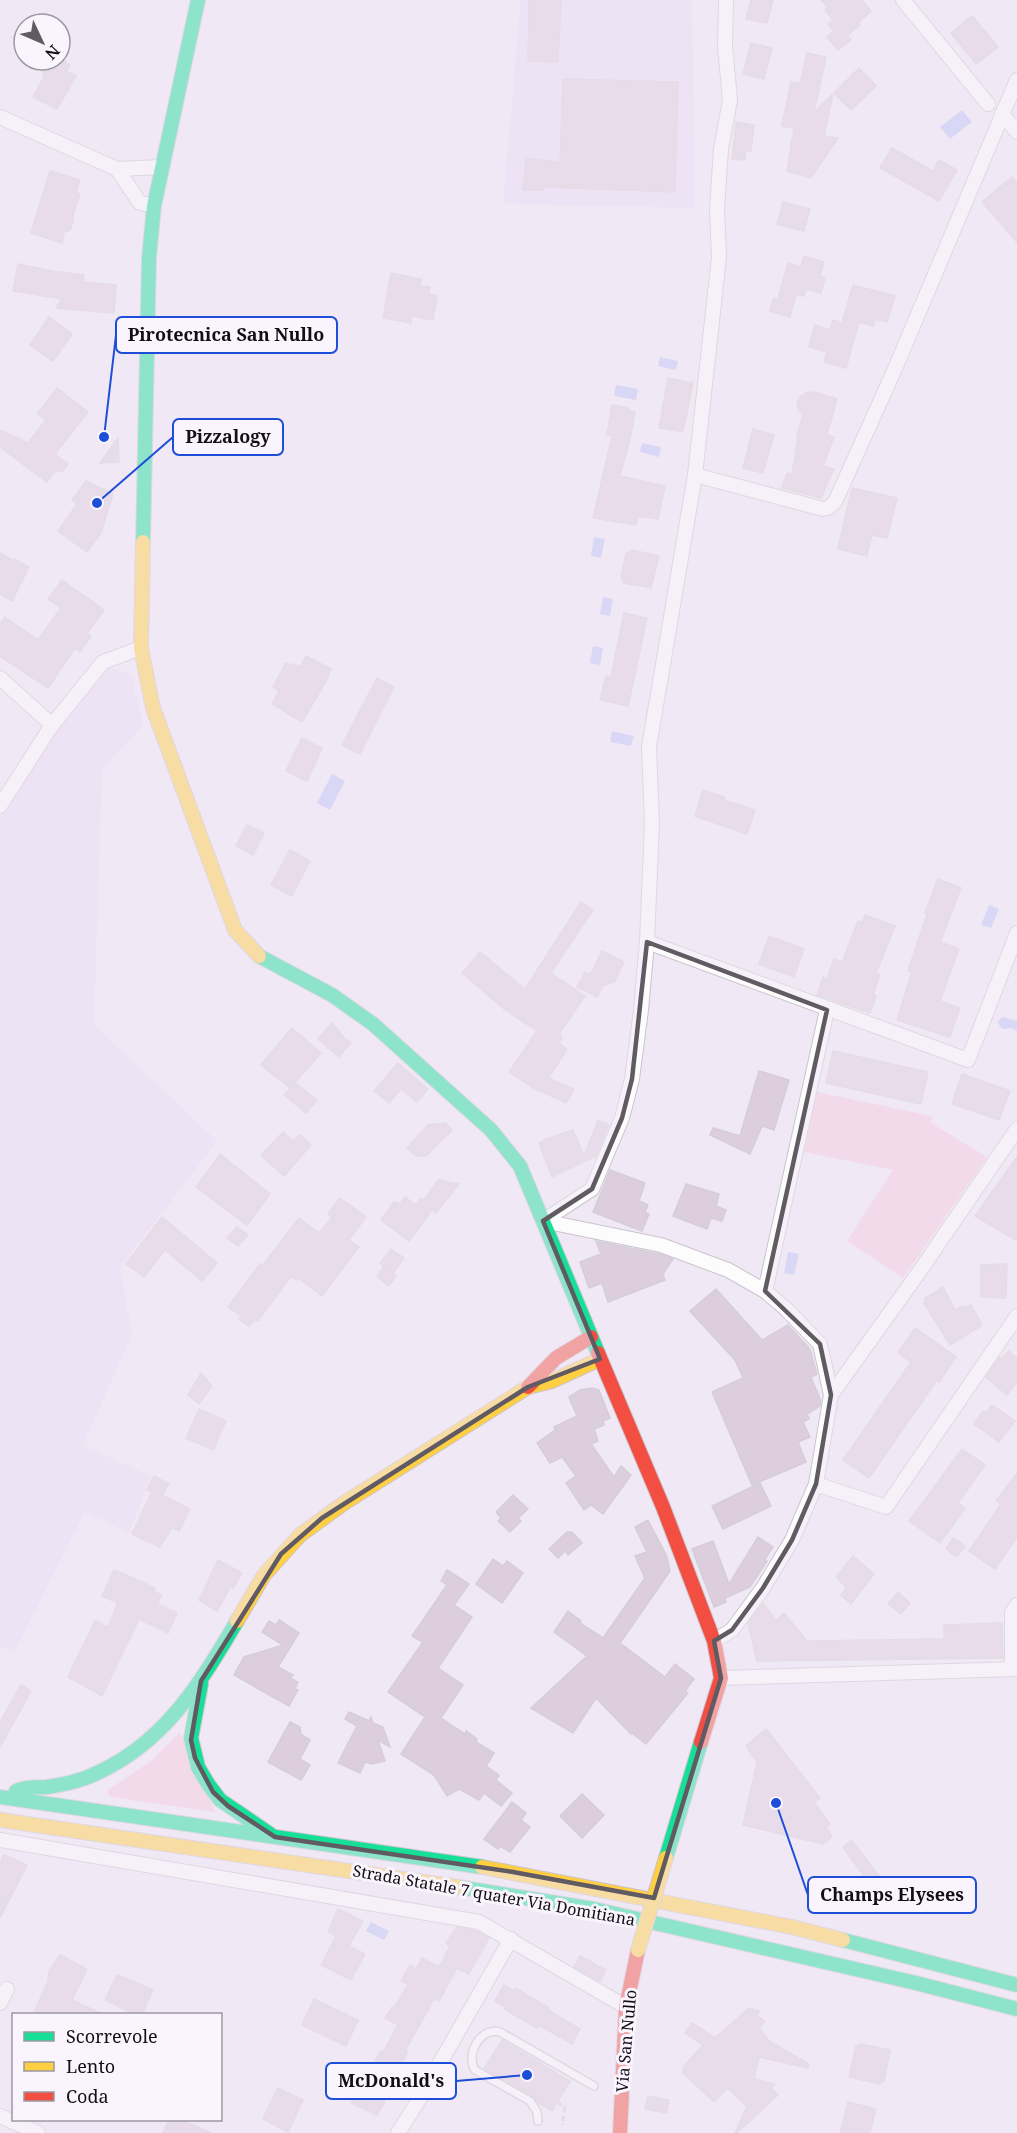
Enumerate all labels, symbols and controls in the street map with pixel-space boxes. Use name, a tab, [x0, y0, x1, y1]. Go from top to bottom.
north arrow	[12, 12, 72, 72]
text: N	[40, 40, 65, 65]
callout: Pirotecnica San Nullo	[116, 317, 337, 353]
text: Pirotecnica San Nullo	[128, 322, 324, 346]
callout: Pizzalogy	[173, 419, 283, 455]
text: Pizzalogy	[185, 424, 271, 448]
street label: Strada Statale 7 quater Via Domitiana	[351, 1859, 637, 1931]
callout: Champs Elysees	[808, 1877, 976, 1913]
text: Champs Elysees	[820, 1882, 964, 1906]
street label: Via San Nullo	[611, 1989, 641, 2093]
legend	[12, 2013, 222, 2121]
text: Scorrevole	[66, 2024, 158, 2048]
text: Lento	[66, 2054, 115, 2078]
callout: McDonald's	[326, 2063, 456, 2099]
text: McDonald's	[338, 2068, 444, 2092]
text: Coda	[66, 2084, 109, 2108]

